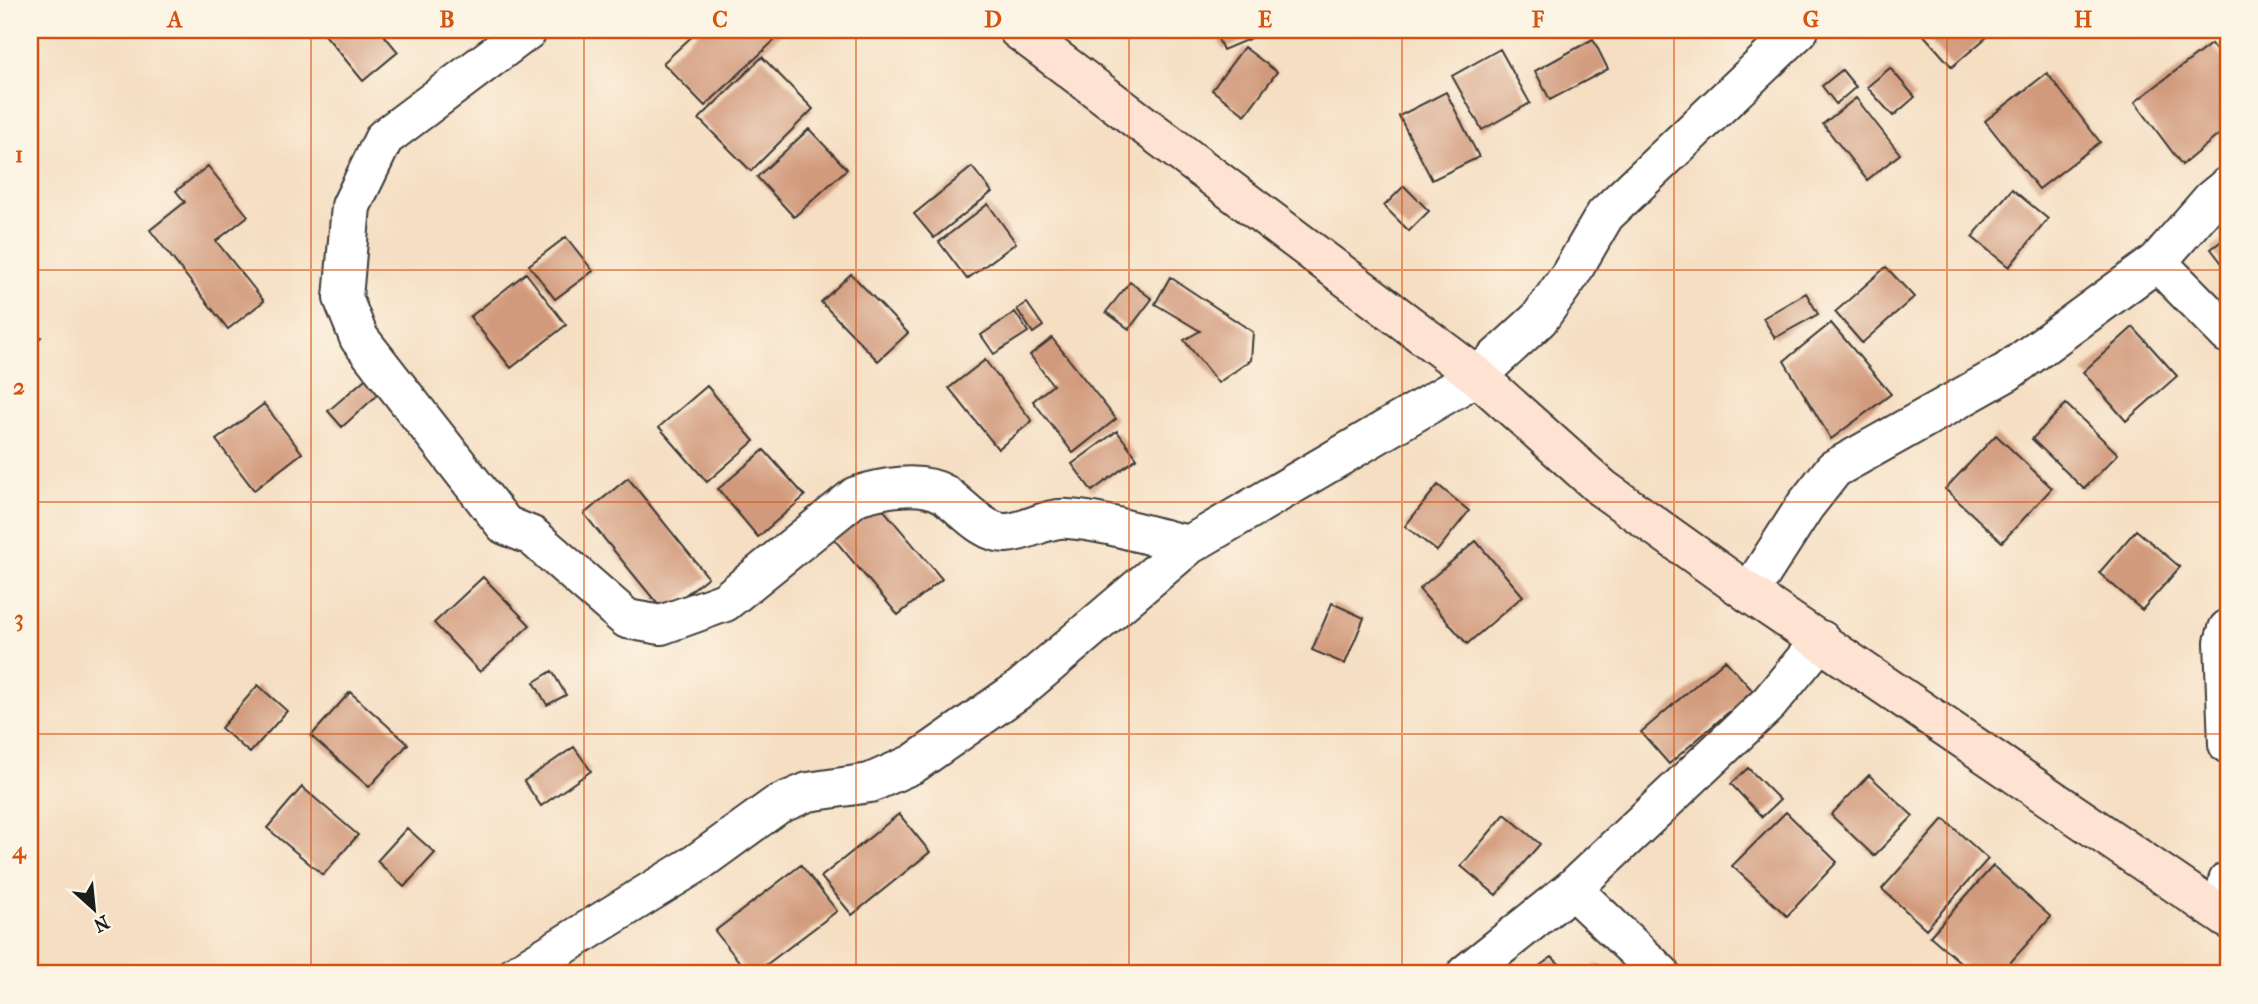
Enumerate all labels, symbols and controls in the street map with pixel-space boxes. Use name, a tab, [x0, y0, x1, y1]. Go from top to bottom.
text: A	[166, 6, 184, 33]
text: B	[440, 6, 455, 33]
text: C	[712, 6, 728, 33]
text: D	[984, 6, 1002, 33]
text: E	[1258, 6, 1272, 33]
text: F	[1531, 6, 1545, 33]
text: G	[1803, 6, 1819, 33]
text: H	[2074, 6, 2092, 33]
text: 1	[15, 141, 23, 168]
text: 2	[13, 373, 25, 400]
text: 3	[14, 605, 24, 632]
text: 4	[11, 837, 27, 864]
north arrow	[60, 874, 130, 944]
text: N	[89, 910, 113, 937]

